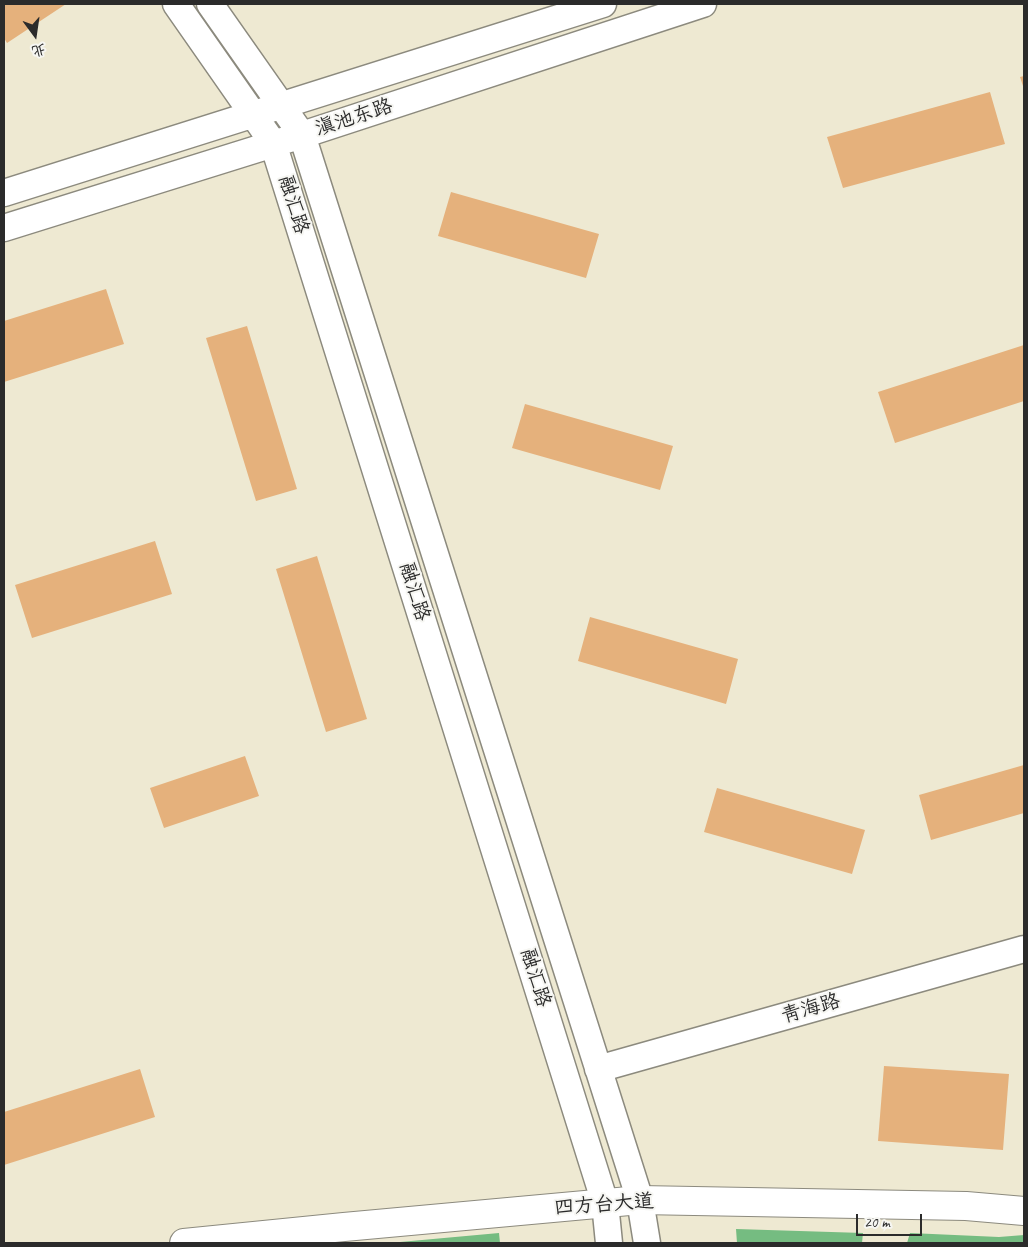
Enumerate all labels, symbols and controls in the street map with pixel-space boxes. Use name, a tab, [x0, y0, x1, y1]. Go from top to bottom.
north arrow	[10, 10, 60, 60]
text: 北	[30, 40, 48, 60]
street label: 滇池东路	[312, 94, 396, 142]
street label: 融汇路	[273, 173, 313, 237]
street label: 融汇路	[394, 560, 434, 624]
street label: 融汇路	[515, 946, 555, 1010]
street label: 青海路	[779, 989, 843, 1029]
street label: 四方台大道	[553, 1190, 655, 1220]
scale bar	[858, 1204, 924, 1236]
text: 20 m	[864, 1213, 890, 1232]

